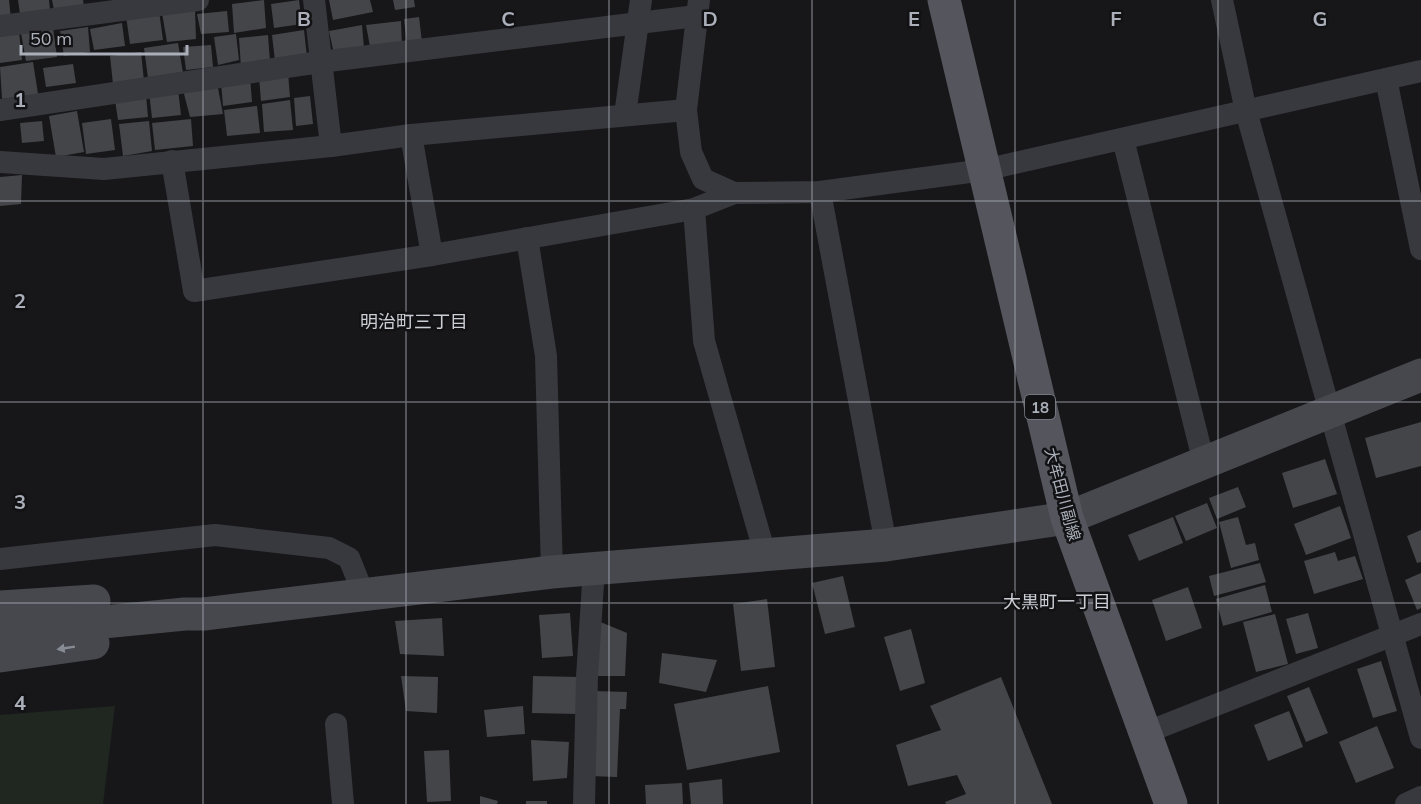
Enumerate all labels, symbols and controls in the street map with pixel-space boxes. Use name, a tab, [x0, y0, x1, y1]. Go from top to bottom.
text: B	[297, 6, 311, 31]
text: C	[501, 6, 515, 31]
text: D	[702, 6, 718, 31]
text: E	[908, 6, 920, 31]
text: F	[1110, 6, 1122, 31]
text: G	[1313, 6, 1327, 31]
scale bar	[21, 18, 188, 56]
text: 50 m	[30, 27, 72, 50]
text: 1	[14, 87, 26, 112]
text: 2	[14, 288, 26, 313]
district label: 明治町三丁目	[360, 310, 468, 333]
road number: 18	[1025, 395, 1055, 419]
street label: 大牟田川副線	[1041, 445, 1085, 543]
text: 3	[14, 489, 26, 514]
district label: 大黒町一丁目	[1003, 590, 1111, 613]
one-way arrow	[57, 643, 76, 652]
text: 4	[14, 690, 26, 715]

